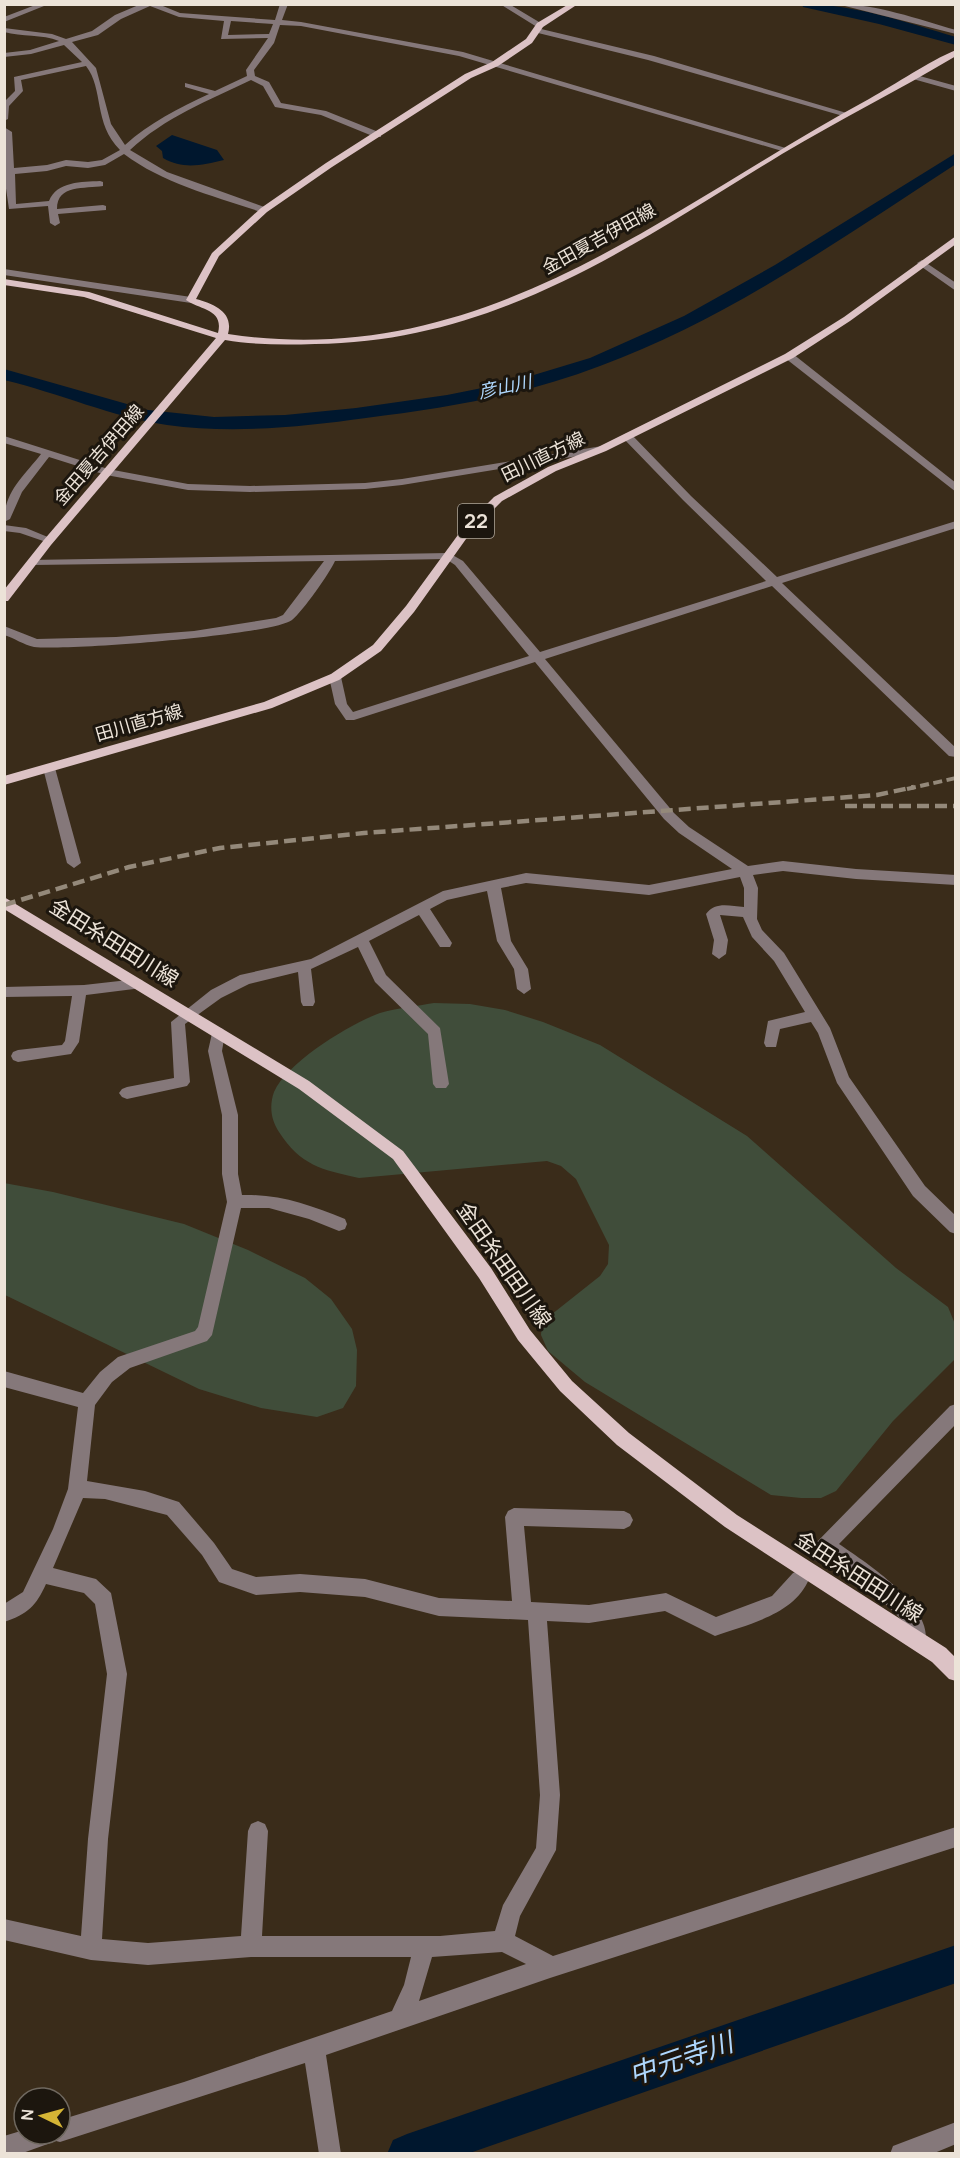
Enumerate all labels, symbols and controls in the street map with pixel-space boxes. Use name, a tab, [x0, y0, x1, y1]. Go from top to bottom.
street label: 金田夏吉伊田線	[538, 197, 659, 279]
water label: 彦山川	[476, 368, 536, 403]
street label: 金田夏吉伊田線	[48, 399, 149, 510]
street label: 田川直方線	[497, 426, 588, 487]
road number: 22	[458, 504, 494, 538]
street label: 田川直方線	[92, 698, 185, 746]
street label: 金田糸田田川線	[45, 891, 184, 993]
street label: 金田糸田田川線	[451, 1196, 558, 1333]
street label: 金田糸田田川線	[790, 1524, 929, 1628]
water label: 中元寺川	[623, 2022, 740, 2093]
north arrow	[12, 2086, 72, 2146]
text: N	[16, 2108, 39, 2121]

